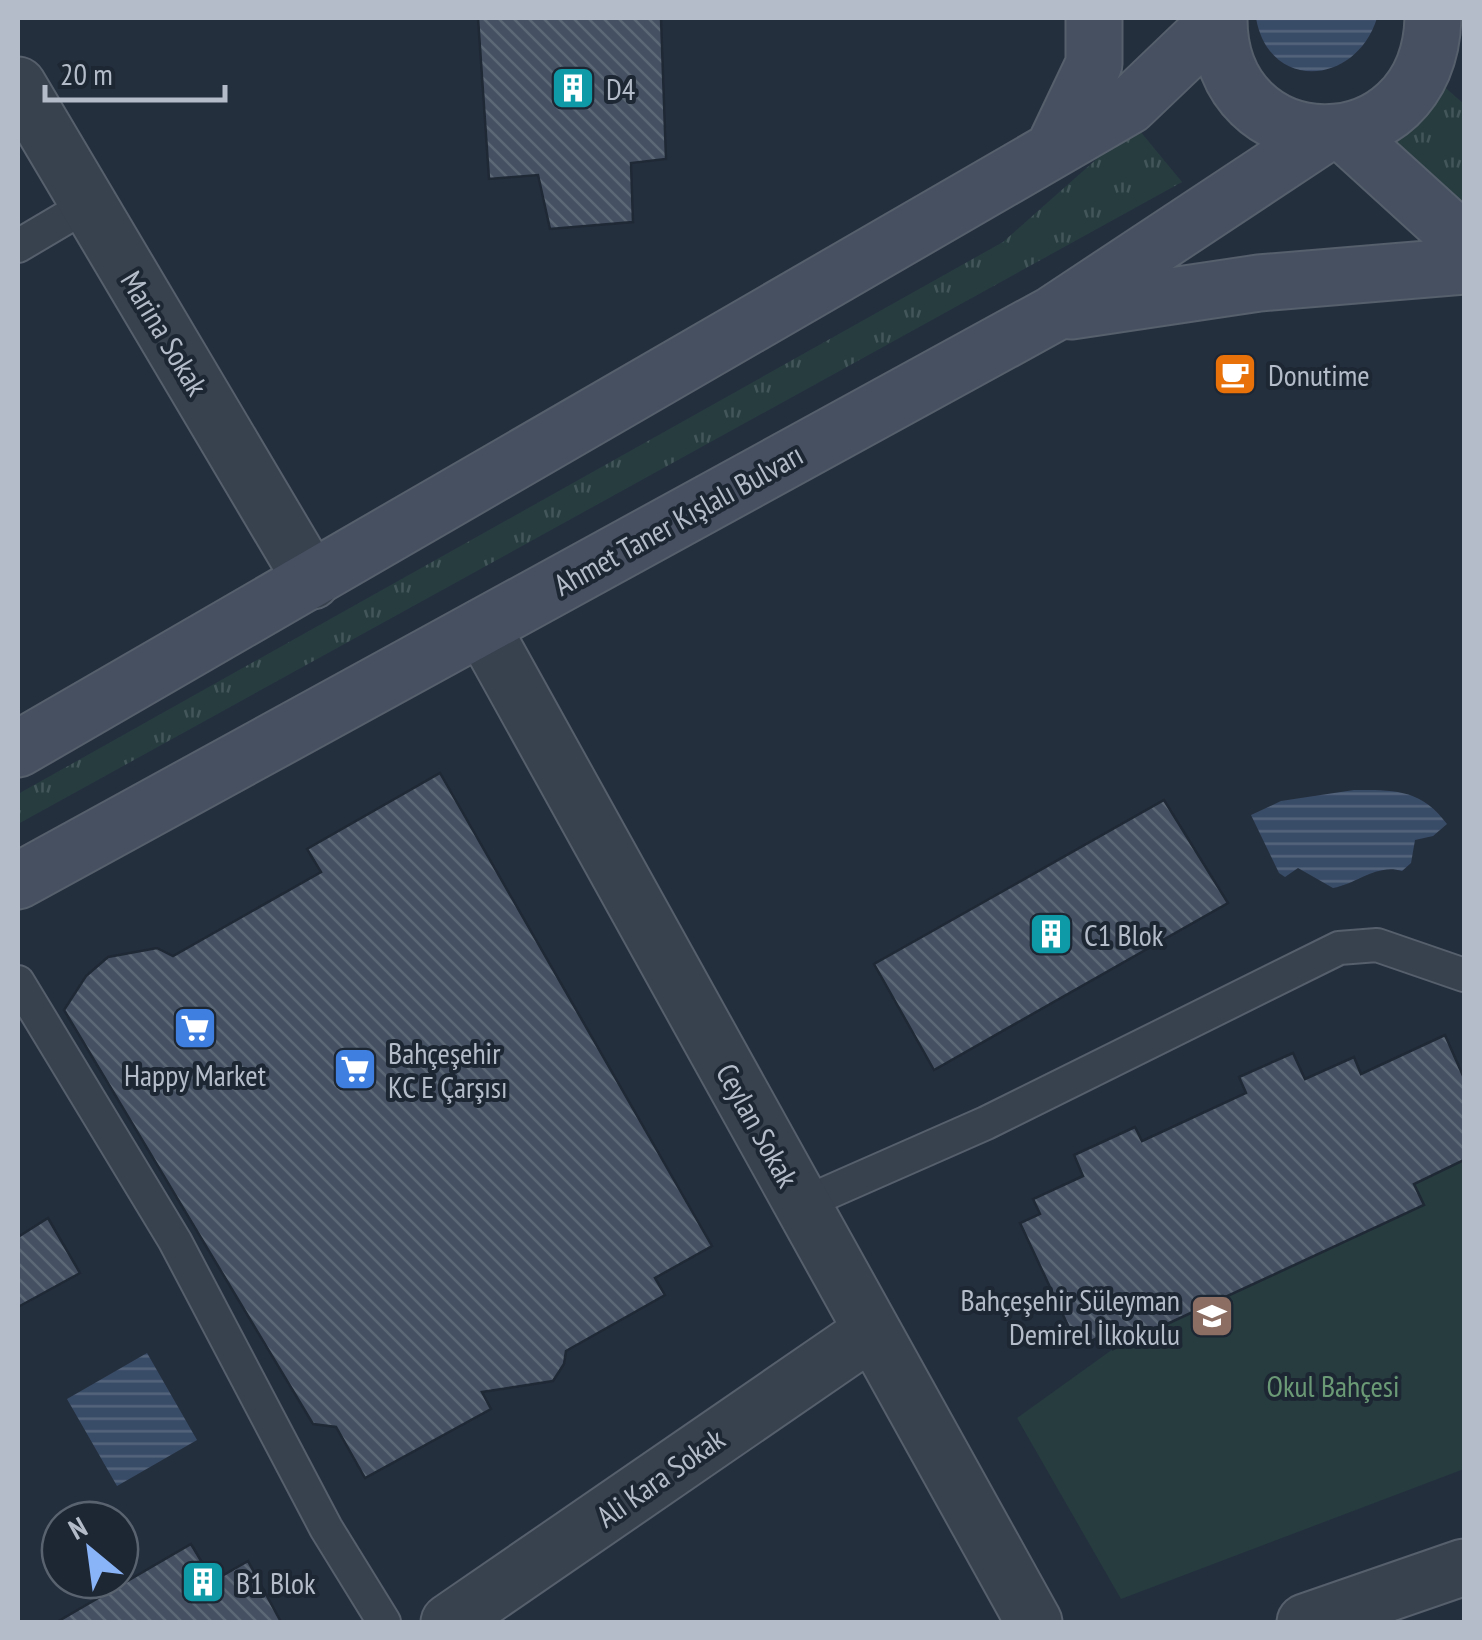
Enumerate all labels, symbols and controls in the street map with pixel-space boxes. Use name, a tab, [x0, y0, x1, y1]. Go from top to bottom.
scale bar	[45, 40, 225, 102]
text: 20 m	[60, 54, 113, 93]
building icon: D4	[550, 65, 596, 111]
place label: D4	[606, 69, 635, 108]
street label: Marina Sokak	[113, 264, 218, 403]
cafe icon: Donutime	[1212, 351, 1258, 397]
place label: Donutime	[1268, 355, 1370, 394]
street label: Ahmet Taner Kışlalı Bulvarı	[547, 434, 809, 604]
building icon: C1 Blok	[1028, 911, 1074, 957]
place label: C1 Blok	[1084, 915, 1164, 954]
supermarket icon: Happy Market	[172, 1005, 218, 1051]
place label: Bahçeşehir KC E Çarşısı	[388, 1033, 507, 1106]
supermarket icon: Bahçeşehir KC E Çarşısı	[332, 1046, 378, 1092]
place label: Happy Market	[124, 1055, 267, 1094]
street label: Ceylan Sokak	[708, 1056, 808, 1194]
place label: Bahçeşehir Süleyman Demirel İlkokulu	[961, 1280, 1180, 1353]
school or university icon: Bahçeşehir Süleyman Demirel İlkokulu	[1189, 1293, 1235, 1339]
park label: Okul Bahçesi	[1266, 1366, 1400, 1405]
street label: Ali Kara Sokak	[588, 1418, 732, 1535]
north arrow	[40, 1500, 140, 1600]
text: N	[62, 1508, 93, 1548]
building icon: B1 Blok	[180, 1559, 226, 1605]
place label: B1 Blok	[236, 1563, 316, 1602]

